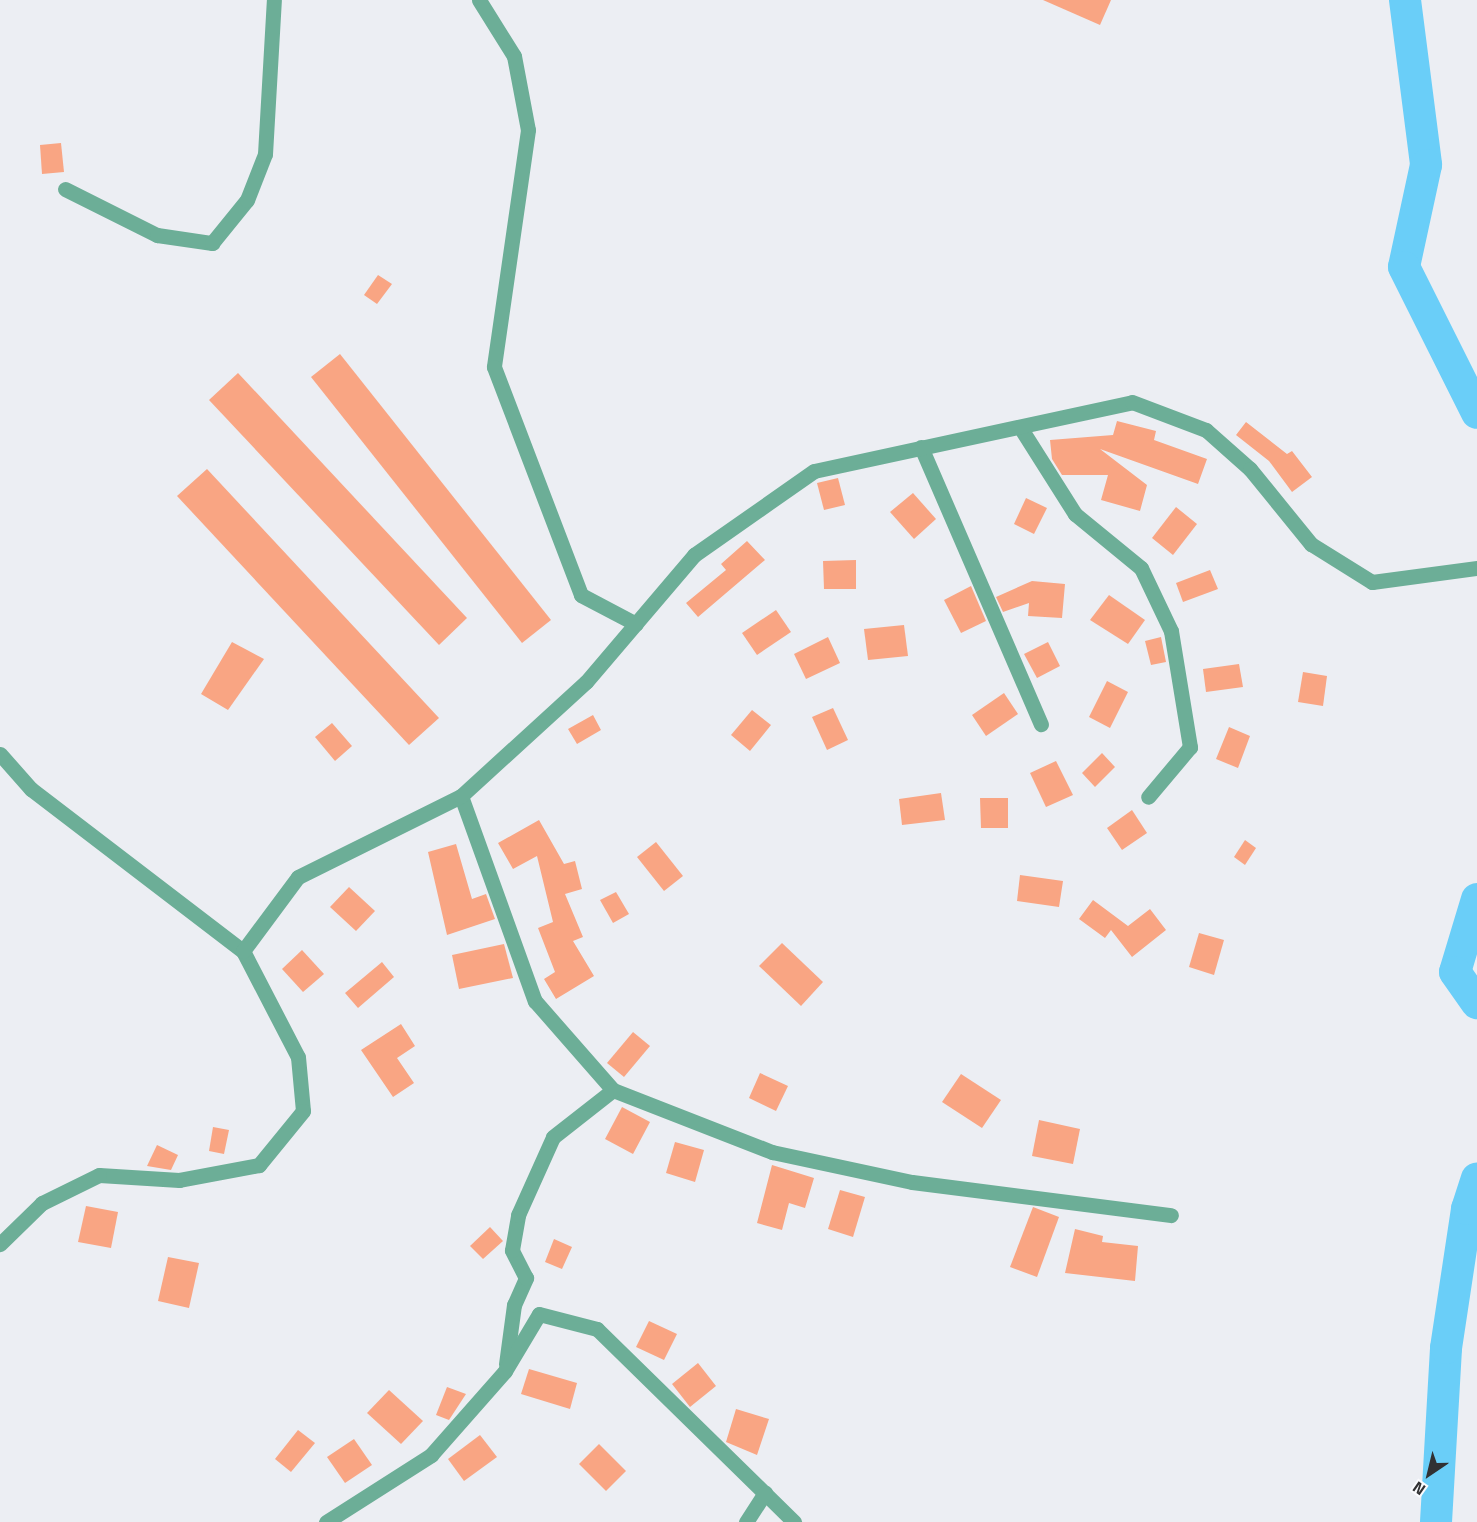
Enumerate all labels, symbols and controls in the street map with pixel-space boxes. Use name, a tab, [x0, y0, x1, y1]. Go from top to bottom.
north arrow	[1399, 1444, 1459, 1504]
text: N	[1407, 1476, 1430, 1502]

